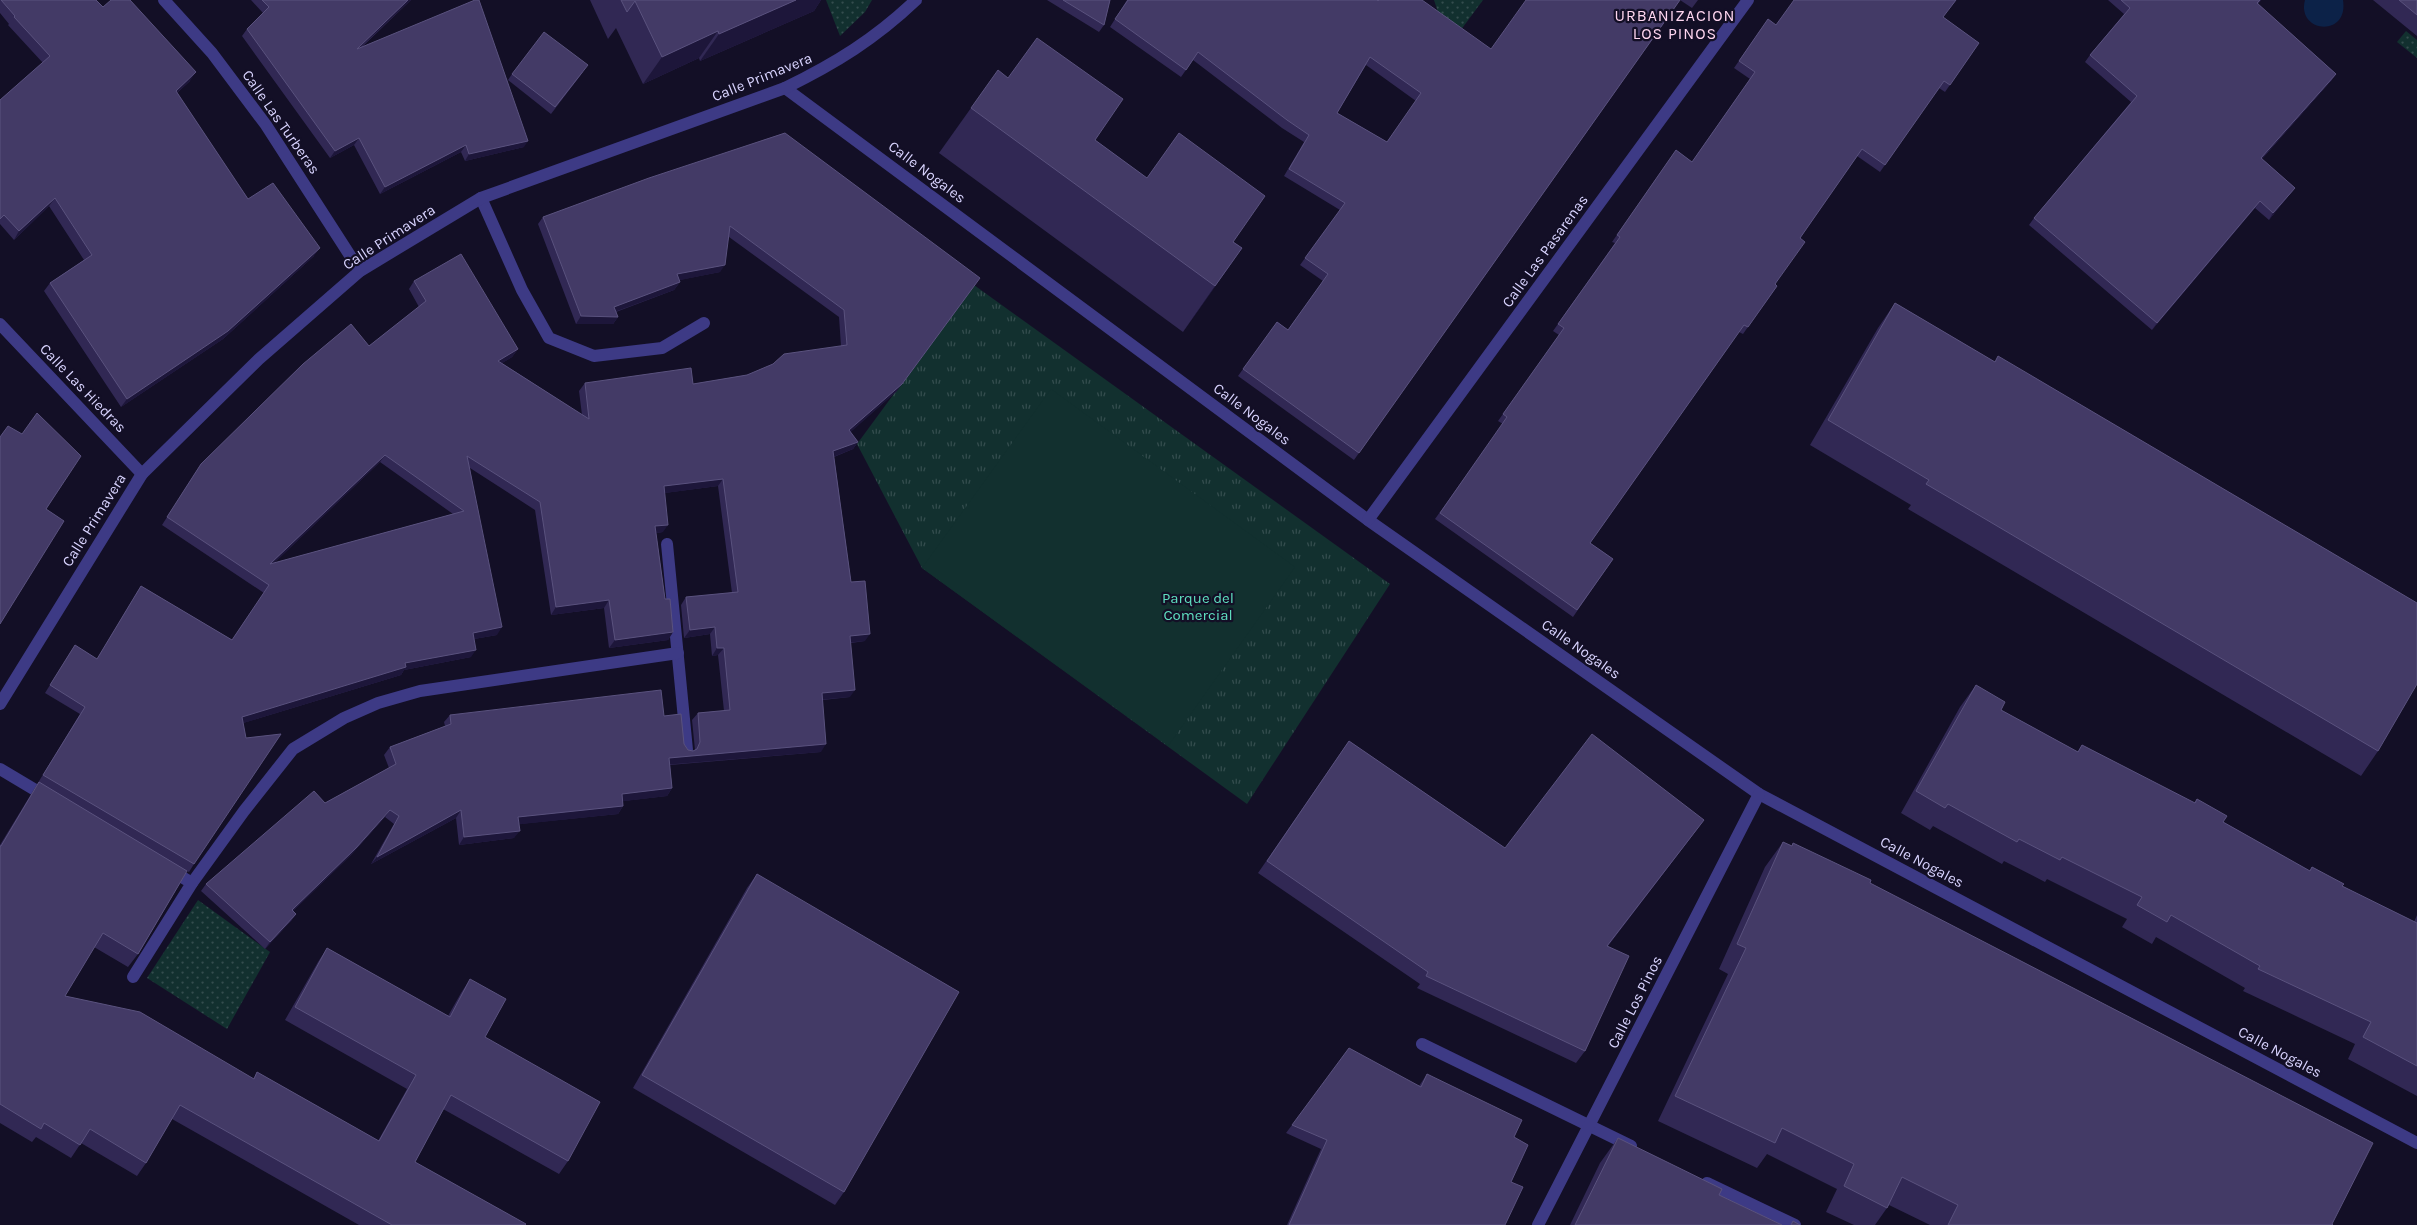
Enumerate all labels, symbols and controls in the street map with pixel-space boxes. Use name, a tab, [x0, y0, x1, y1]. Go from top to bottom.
district label: URBANIZACION LOS PINOS	[1614, 6, 1736, 43]
street label: Calle Primavera	[709, 49, 815, 105]
street label: Calle Las Turberas	[238, 66, 324, 178]
street label: Calle Nogales	[885, 137, 969, 207]
street label: Calle Las Pasarenas	[1498, 191, 1592, 311]
street label: Calle Primavera	[339, 200, 439, 274]
street label: Calle Las Hiedras	[36, 340, 130, 436]
street label: Calle Nogales	[1210, 379, 1294, 449]
street label: Calle Primavera	[58, 470, 130, 570]
park label: Parque del Comercial	[1162, 589, 1234, 624]
street label: Calle Nogales	[1538, 615, 1624, 683]
street label: Calle Nogales	[1877, 832, 1967, 892]
street label: Calle Los Pinos	[1604, 953, 1666, 1051]
street label: Calle Nogales	[2235, 1022, 2325, 1082]

